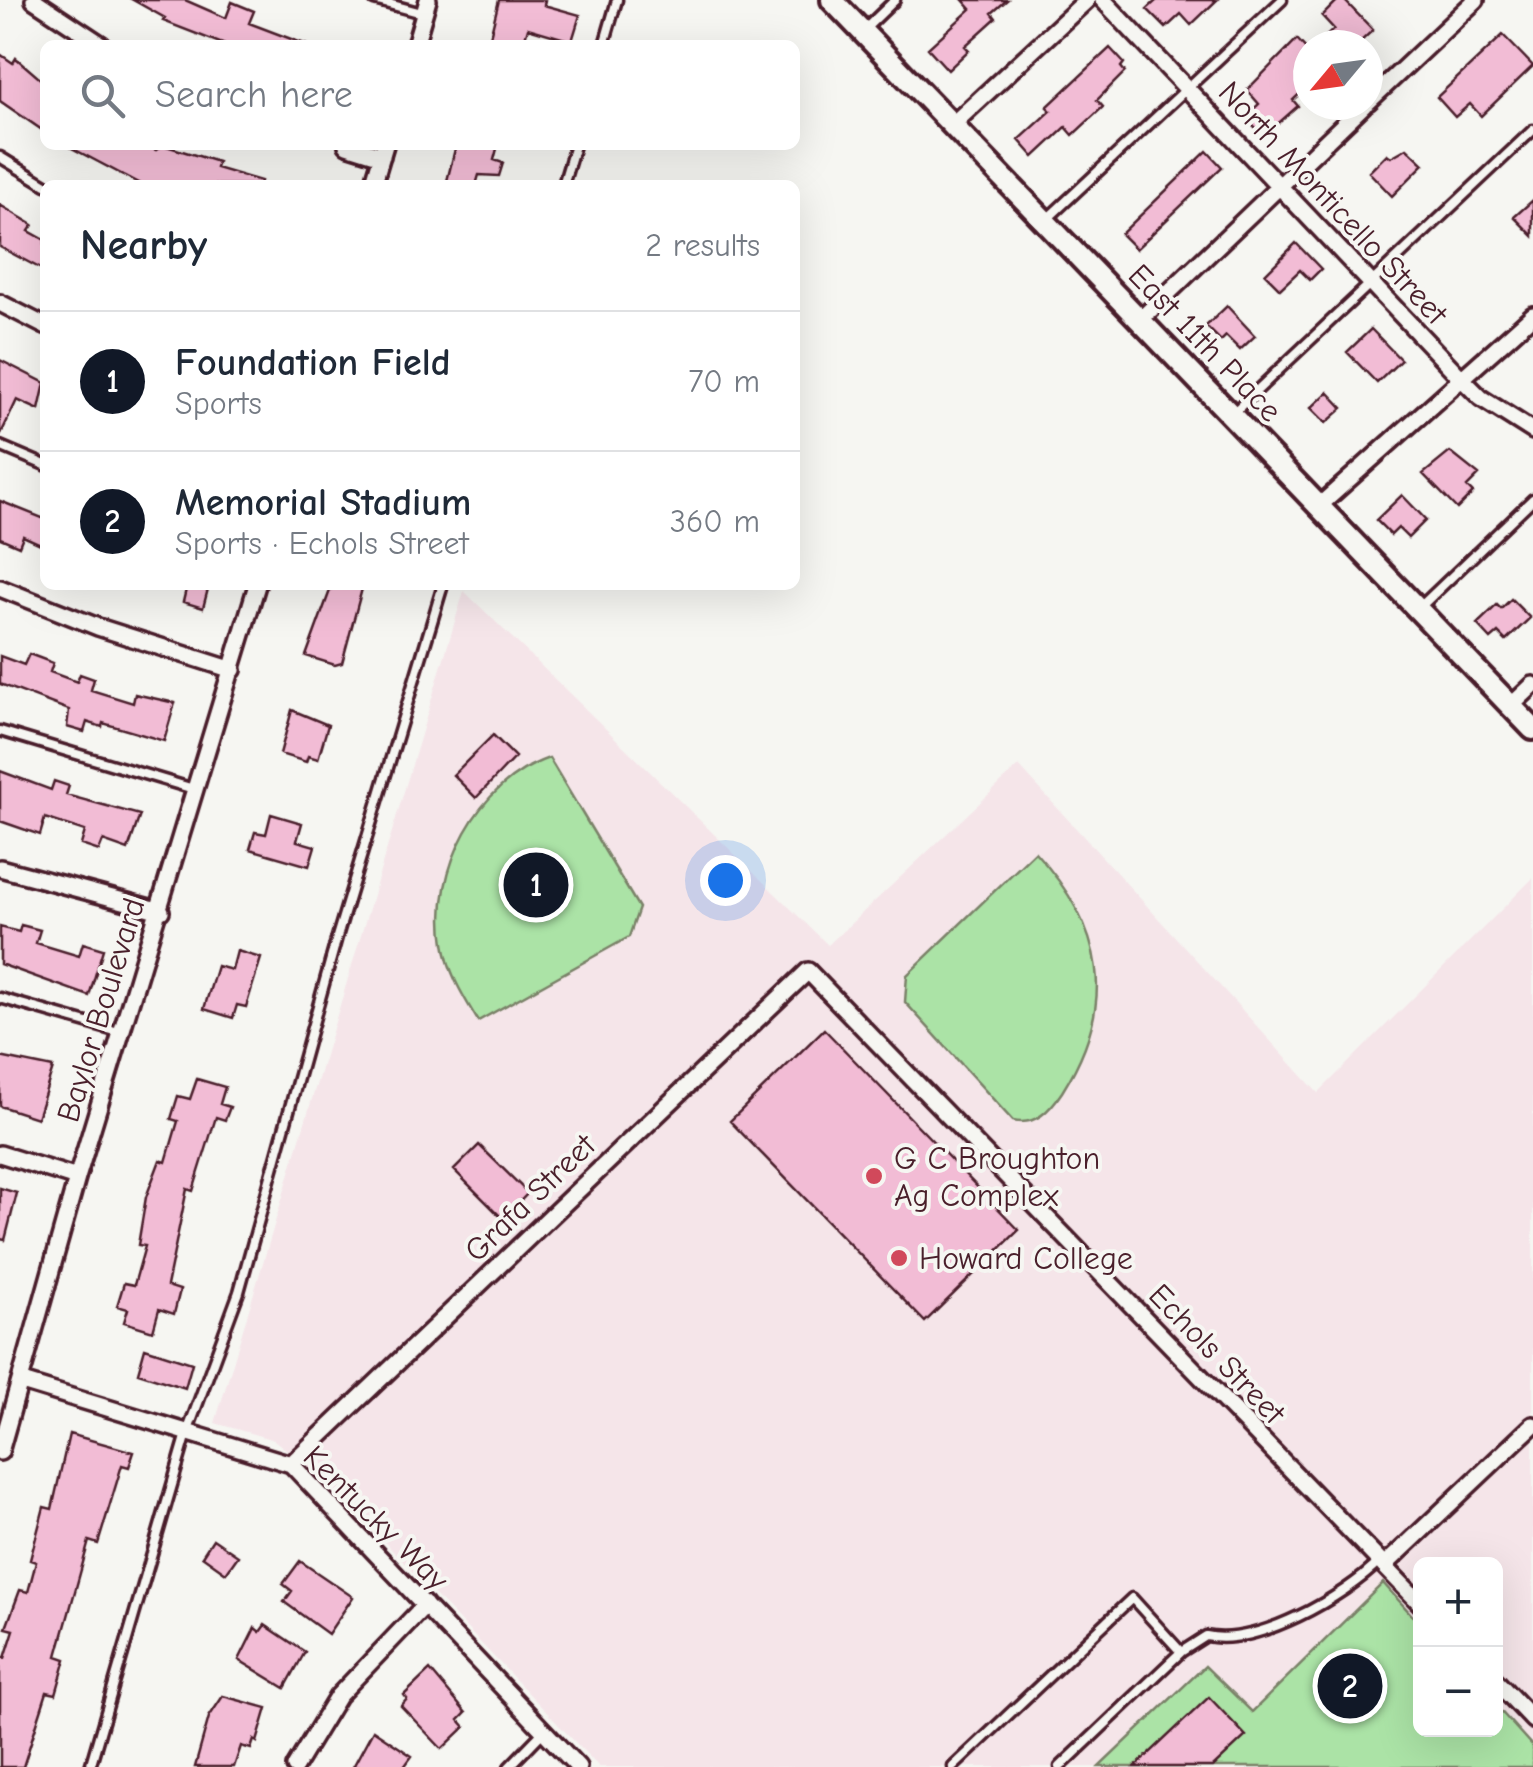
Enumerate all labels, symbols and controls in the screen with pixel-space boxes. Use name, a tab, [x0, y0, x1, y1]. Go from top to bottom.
north arrow	[1293, 30, 1383, 120]
search box	[40, 40, 800, 150]
icon: search	[75, 68, 130, 123]
text: Search here	[155, 73, 353, 117]
street label: North Monticello Street	[1211, 74, 1456, 333]
text: Nearby	[80, 221, 207, 270]
text: 2 results	[645, 227, 760, 264]
street label: East 11th Place	[1121, 257, 1289, 429]
text: Foundation Field	[175, 341, 450, 385]
text: 1	[106, 363, 119, 400]
text: 70 m	[688, 363, 760, 400]
text: Sports	[175, 385, 262, 422]
text: Memorial Stadium	[175, 481, 471, 525]
text: 2	[105, 503, 120, 540]
text: 360 m	[670, 503, 760, 540]
text: Sports · Echols Street	[175, 525, 469, 562]
pin: 1	[504, 848, 568, 922]
your location	[700, 855, 751, 906]
street label: Baylor Boulevard	[49, 894, 153, 1126]
street label: Grafa Street	[457, 1126, 604, 1269]
place label: G C Broughton Ag Complex	[894, 1140, 1100, 1214]
marker: G C Broughton Ag Complex	[863, 1165, 885, 1187]
place label: Howard College	[919, 1240, 1133, 1277]
marker: Howard College	[888, 1247, 910, 1269]
street label: Echols Street	[1141, 1276, 1293, 1432]
street label: Kentucky Way	[296, 1438, 457, 1599]
map controls	[1413, 1557, 1503, 1737]
button: +	[1413, 1557, 1503, 1647]
button: −	[1413, 1647, 1503, 1737]
pin: 2	[1318, 1648, 1382, 1724]

